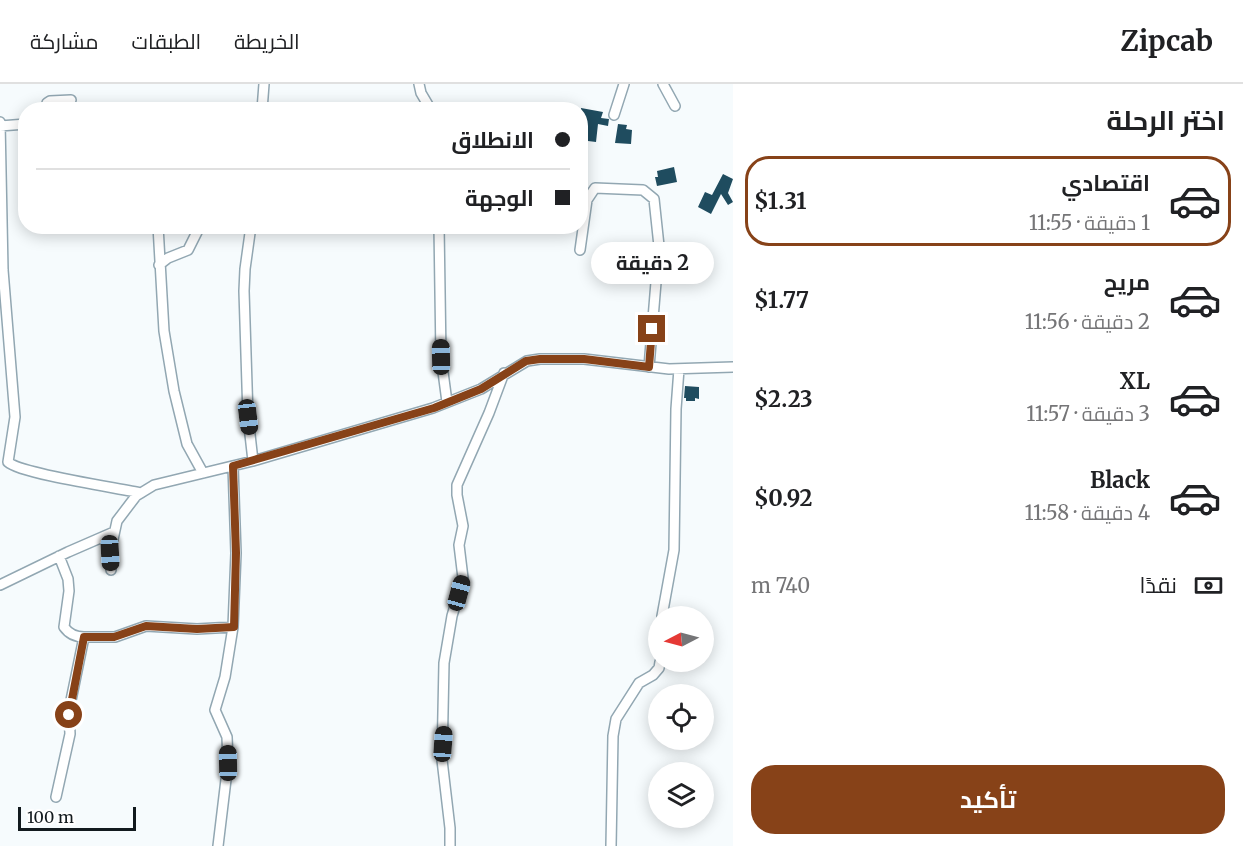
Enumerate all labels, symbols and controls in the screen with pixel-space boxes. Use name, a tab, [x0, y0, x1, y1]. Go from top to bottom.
text: Zipcab	[1121, 23, 1213, 59]
text: مشاركة	[30, 28, 99, 55]
text: الطبقات	[132, 28, 201, 55]
text: الخريطة	[234, 28, 300, 55]
text: اختر الرحلة	[1106, 103, 1225, 137]
text: الانطلاق	[451, 126, 534, 154]
text: اقتصادي	[1061, 169, 1150, 197]
icon: car	[1168, 174, 1222, 228]
text: الوجهة	[465, 184, 534, 212]
text: $1.31	[754, 187, 806, 215]
text: 1 دقيقة · 11:55	[1029, 210, 1150, 235]
callout: 2 دقيقة	[590, 242, 714, 284]
text: 2 دقيقة	[616, 250, 689, 275]
text: مريح	[1104, 268, 1150, 296]
icon: car	[1168, 273, 1222, 327]
text: $1.77	[754, 286, 809, 314]
text: 2 دقيقة · 11:56	[1025, 309, 1150, 334]
route end	[638, 315, 665, 342]
car	[432, 339, 450, 375]
text: XL	[1120, 367, 1150, 395]
icon: car	[1168, 372, 1222, 426]
text: $2.23	[754, 385, 813, 413]
car	[237, 398, 259, 436]
text: 3 دقيقة · 11:57	[1026, 401, 1150, 426]
text: Black	[1090, 466, 1150, 494]
icon: car	[1168, 471, 1222, 525]
text: $0.92	[754, 484, 812, 512]
text: 4 دقيقة · 11:58	[1025, 500, 1150, 525]
car	[100, 535, 120, 571]
icon: cash	[1192, 569, 1225, 602]
text: نقدًا	[1139, 571, 1177, 599]
car	[446, 573, 472, 613]
text: 740 m	[751, 573, 810, 598]
north arrow	[648, 606, 714, 672]
map controls	[648, 606, 714, 828]
button: locate	[648, 684, 714, 750]
route start	[55, 701, 82, 728]
car	[433, 725, 453, 763]
car	[219, 745, 237, 781]
button: layers	[648, 762, 714, 828]
button: تأكيد	[751, 765, 1225, 834]
scale bar	[18, 804, 136, 832]
text: 100 m	[27, 807, 74, 827]

